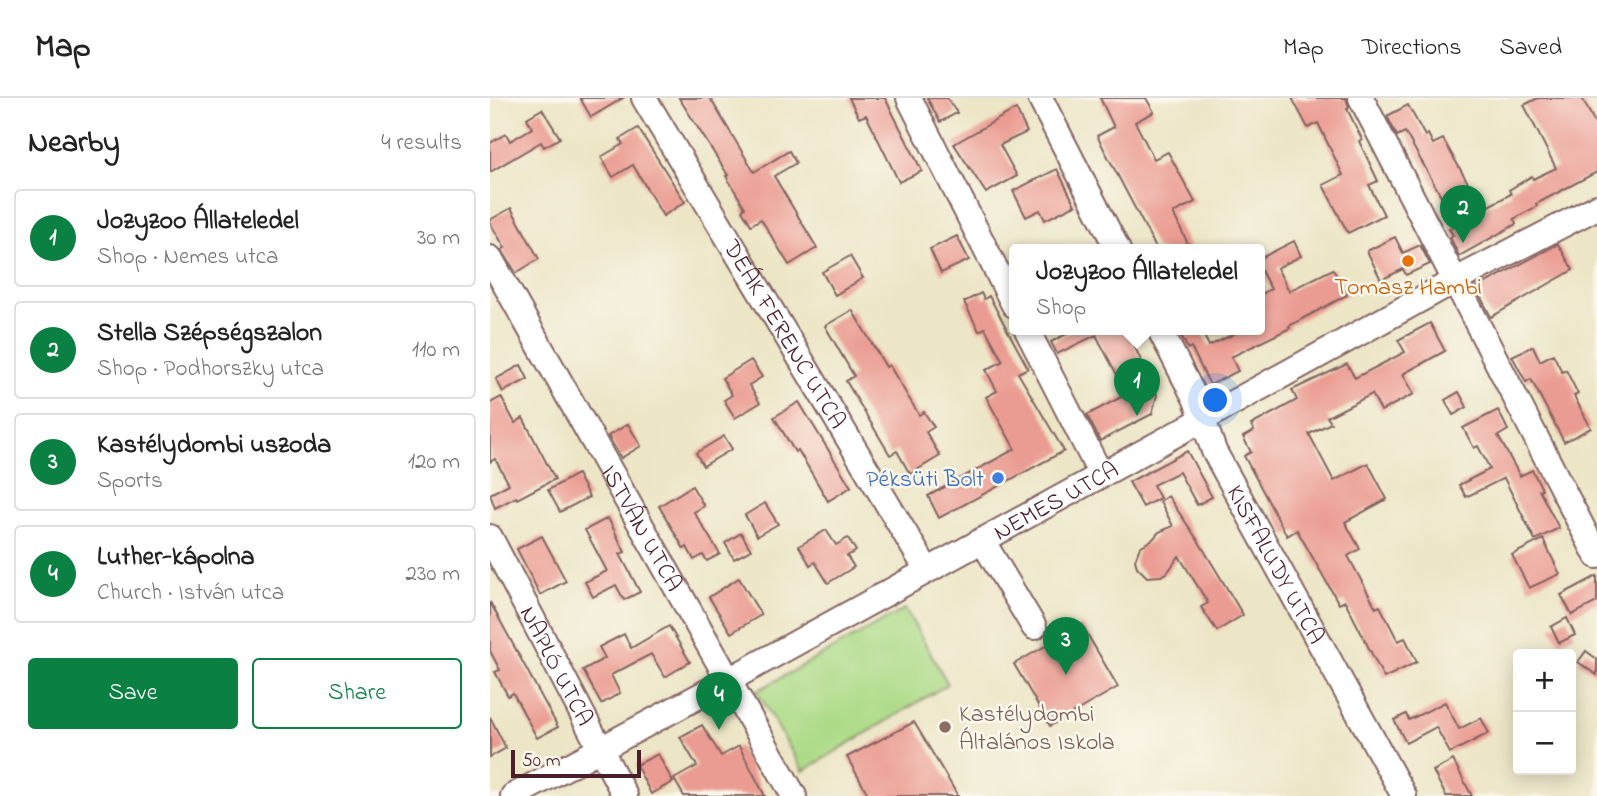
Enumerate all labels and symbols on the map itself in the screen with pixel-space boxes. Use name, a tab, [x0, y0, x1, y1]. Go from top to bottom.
pin: 2	[1440, 185, 1486, 243]
street label: DEÁK FERENC UTCA	[713, 233, 854, 436]
marker: Tomasz Hambi	[1400, 253, 1416, 269]
place label: Tomasz Hambi	[1334, 271, 1482, 306]
pin: 1	[1114, 358, 1160, 416]
your location	[1198, 383, 1232, 417]
street label: NEMES UTCA	[988, 454, 1126, 551]
street label: ISTVÁN UTCA	[591, 460, 690, 599]
place label: Péksüti Bolt	[866, 463, 984, 498]
marker: Péksüti Bolt	[990, 470, 1006, 486]
street label: KISFALUDY UTCA	[1216, 479, 1332, 651]
street label: NAPLÓ UTCA	[509, 601, 601, 733]
pin: 3	[1043, 617, 1089, 675]
pin: 4	[696, 672, 742, 730]
place label: Kastélydombi Általános Iskola	[959, 698, 1115, 761]
marker: Kastélydombi Általános Iskola	[937, 719, 953, 735]
scale bar	[511, 747, 640, 779]

